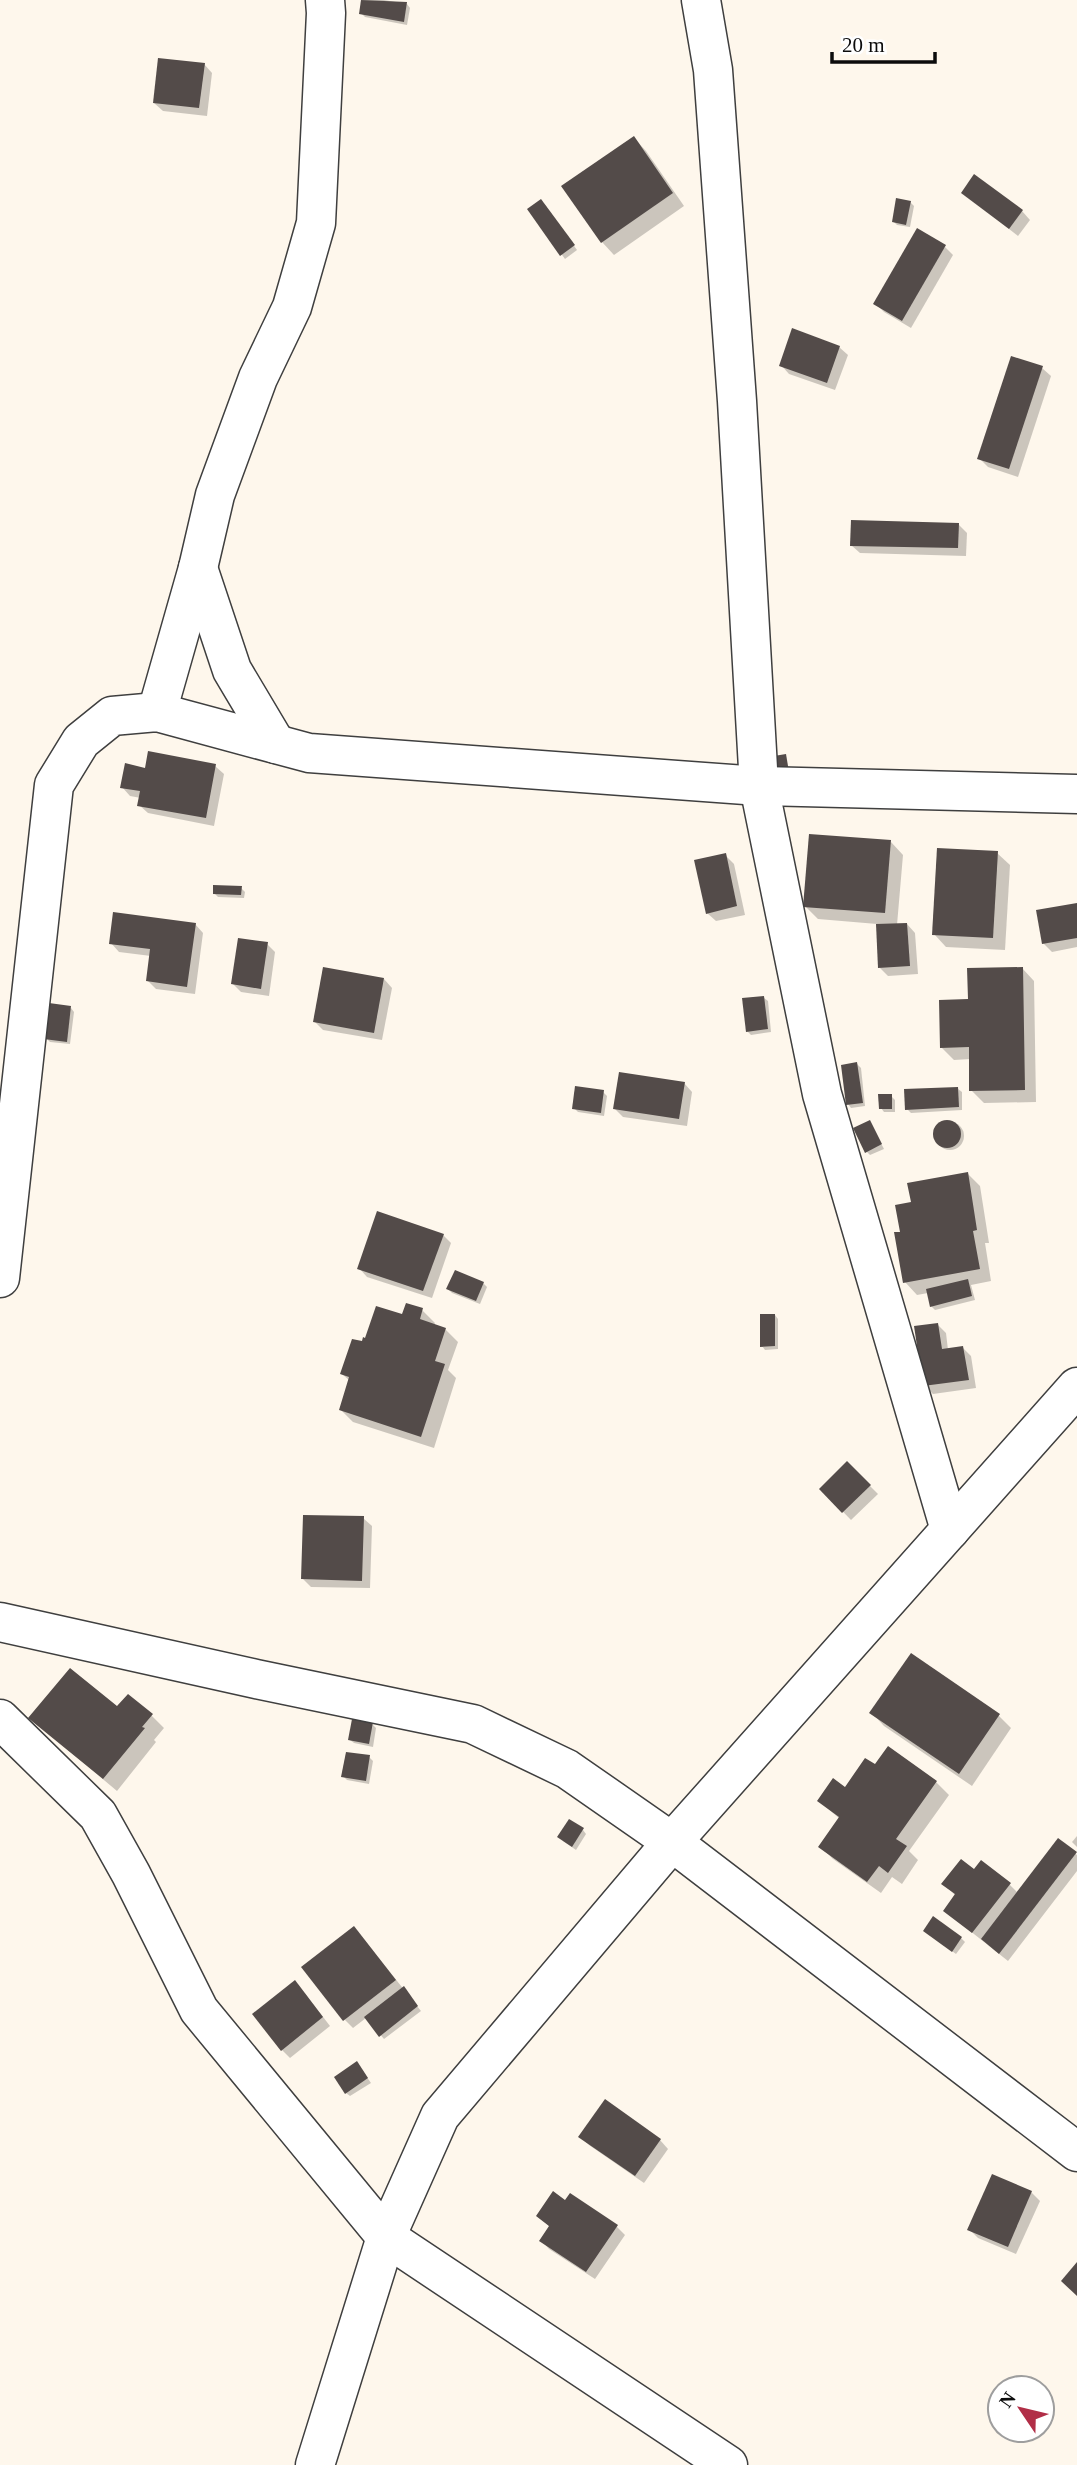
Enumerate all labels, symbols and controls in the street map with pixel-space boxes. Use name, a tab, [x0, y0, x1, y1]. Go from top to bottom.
scale bar	[832, 21, 935, 65]
text: 20 m	[842, 33, 885, 57]
north arrow	[986, 2374, 1056, 2444]
text: N	[995, 2388, 1020, 2411]

